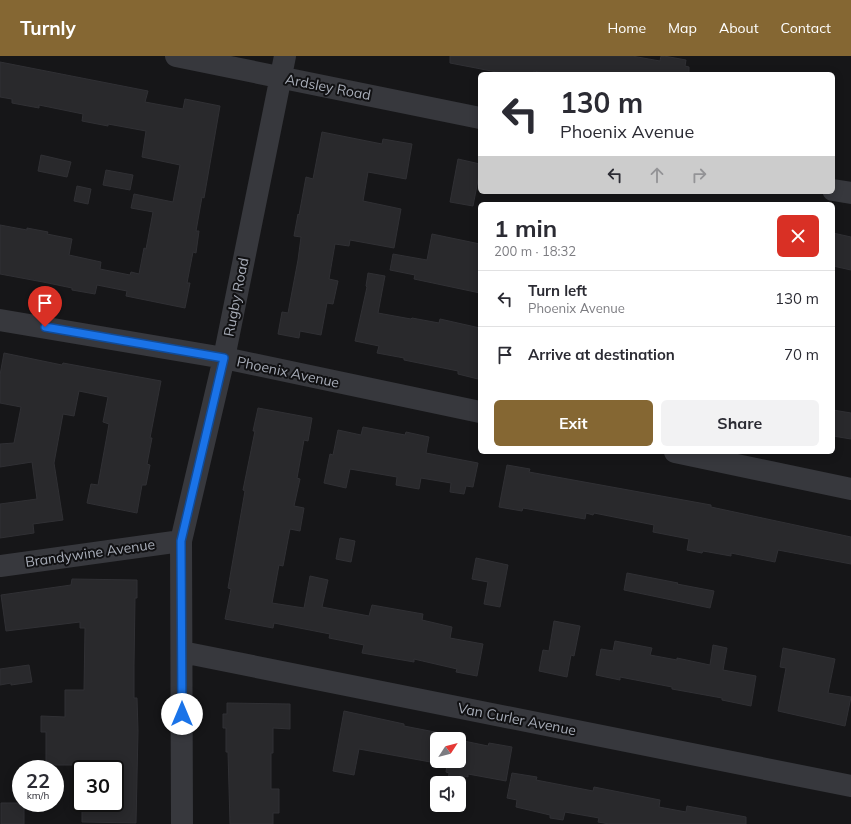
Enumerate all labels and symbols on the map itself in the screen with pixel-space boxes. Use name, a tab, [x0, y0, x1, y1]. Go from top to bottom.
street label: Ardsley Road	[284, 70, 372, 104]
street label: Rugby Road	[220, 256, 252, 338]
pin	[28, 286, 62, 327]
street label: Phoenix Avenue	[235, 352, 341, 392]
street label: Brandywine Avenue	[24, 535, 156, 571]
position arrow	[161, 693, 203, 735]
street label: Van Curler Avenue	[456, 699, 578, 739]
north arrow	[430, 732, 466, 768]
speed limit sign: 30	[72, 760, 124, 812]

